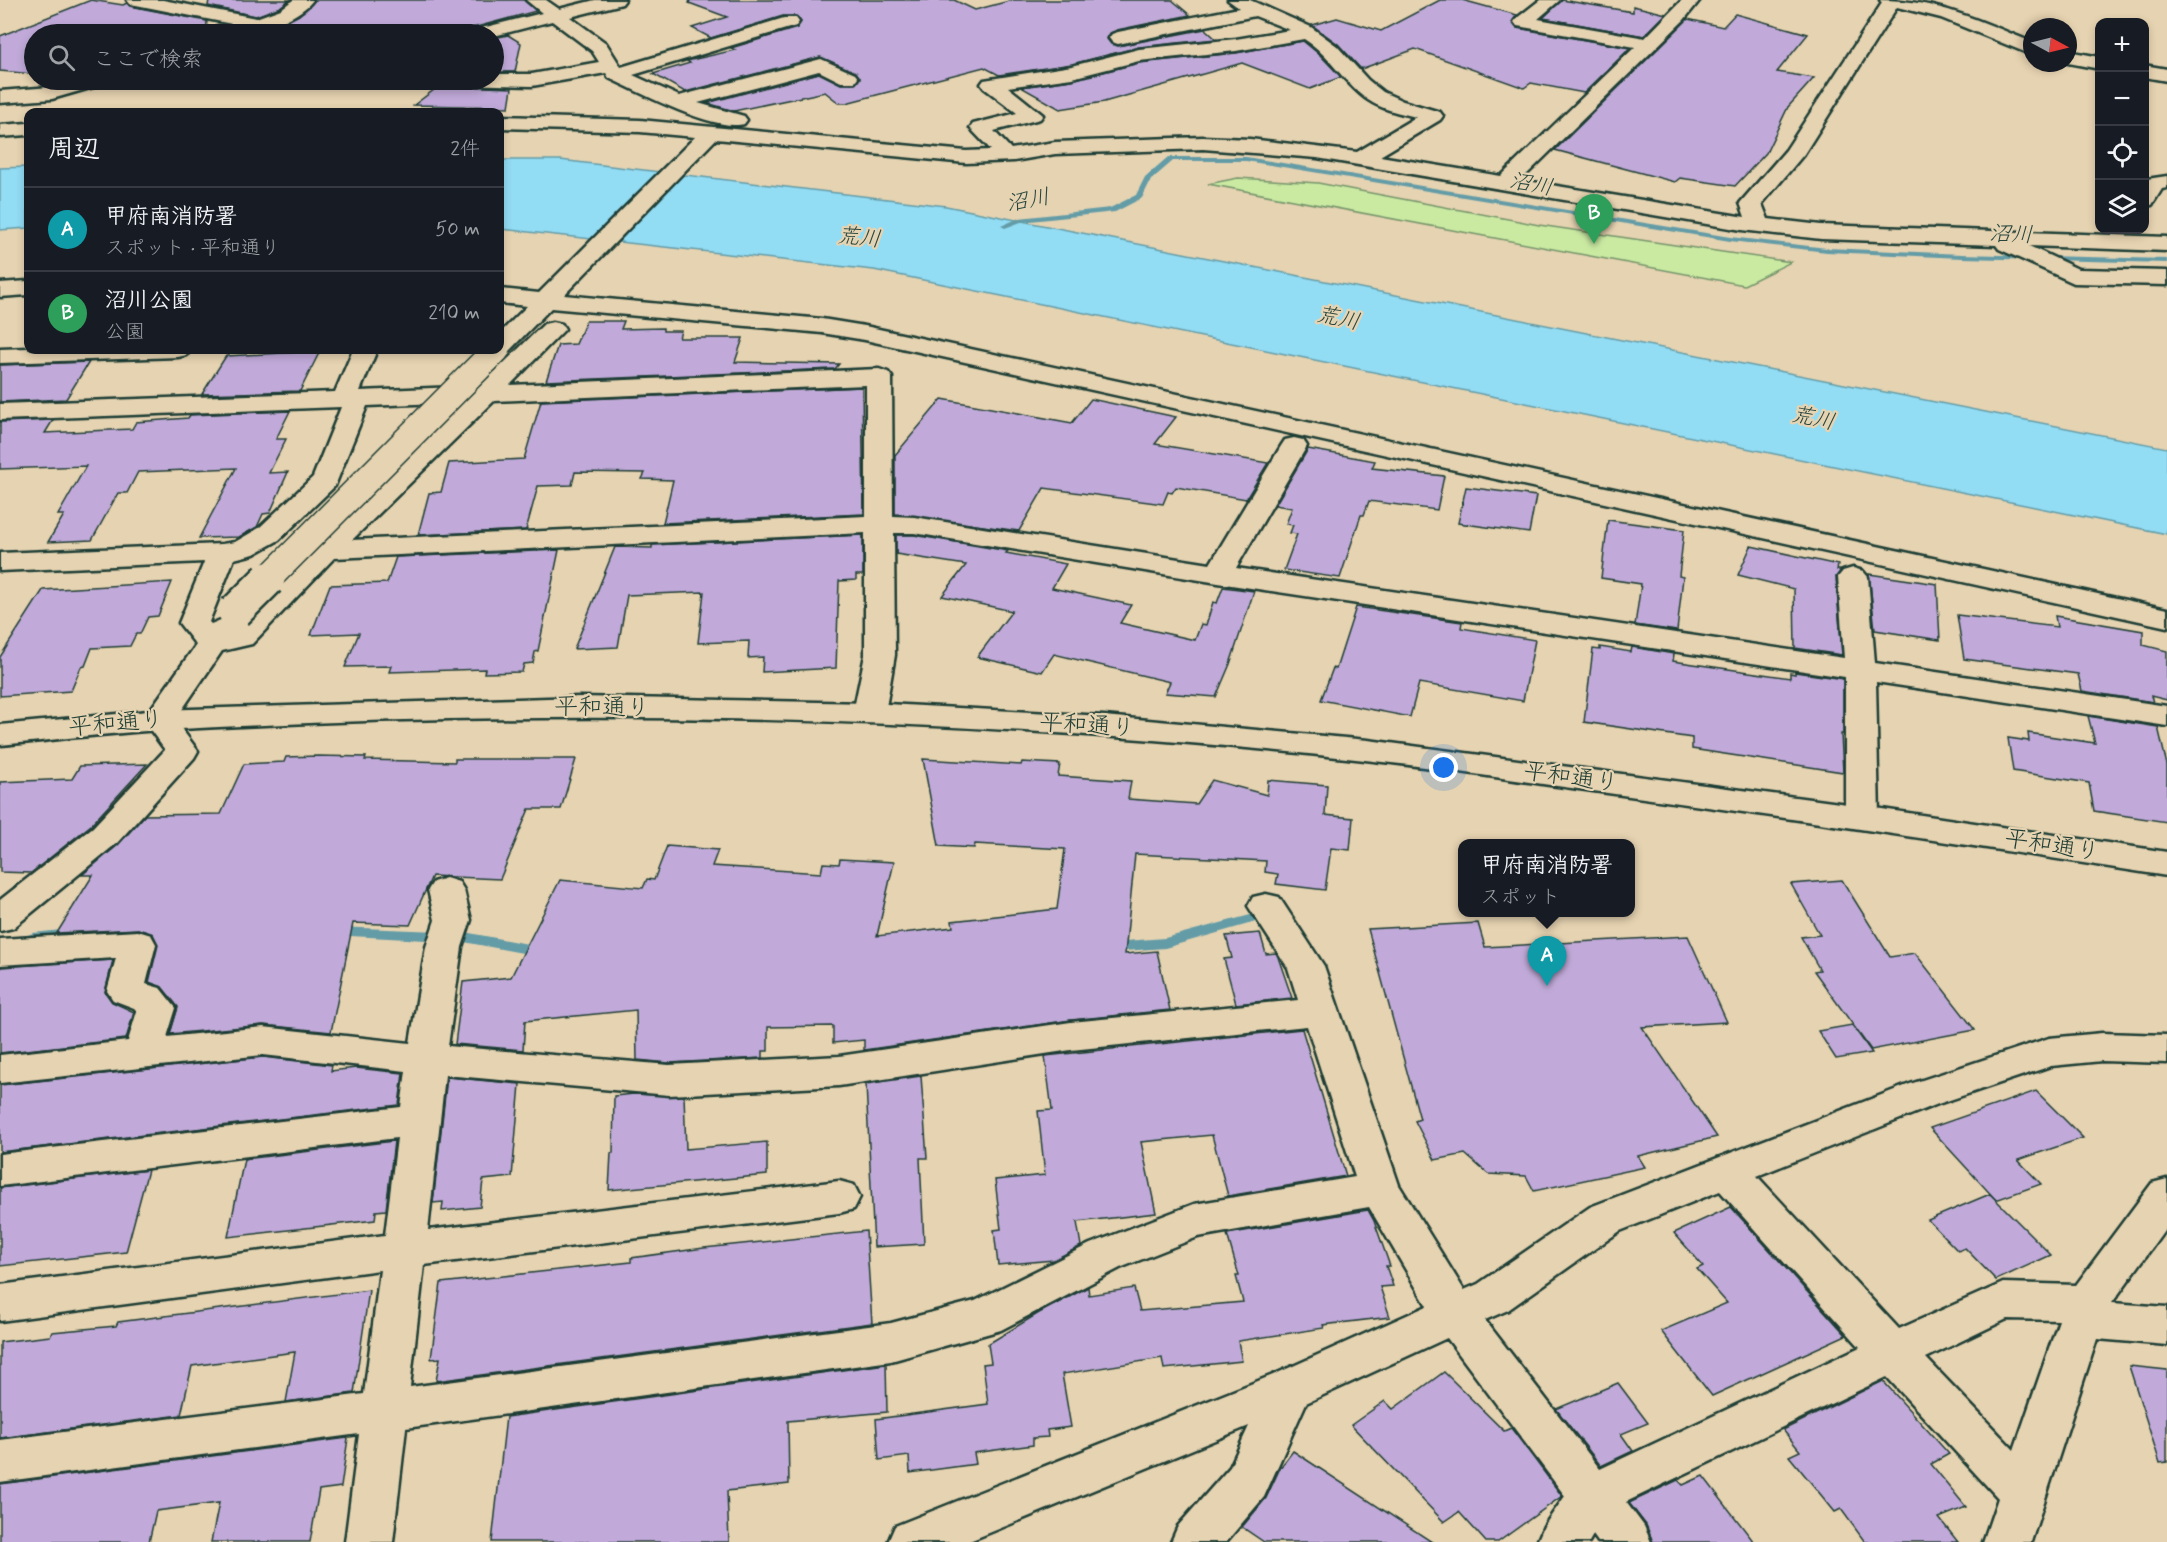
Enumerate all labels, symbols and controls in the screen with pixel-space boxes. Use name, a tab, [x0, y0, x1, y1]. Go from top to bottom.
north arrow	[2023, 18, 2077, 72]
map controls	[2095, 18, 2149, 234]
button: +	[2095, 18, 2149, 72]
search box	[24, 24, 504, 90]
icon: search	[45, 41, 78, 74]
text: ここで検索	[93, 46, 203, 74]
button: −	[2095, 72, 2149, 126]
button: locate	[2095, 126, 2149, 180]
text: 周辺	[48, 133, 100, 167]
text: 2件	[450, 136, 480, 163]
water label: 沼川	[1507, 167, 1555, 203]
button: layers	[2095, 180, 2149, 234]
water label: 沼川	[1004, 183, 1052, 219]
pin: B	[1574, 194, 1614, 244]
text: 甲府南消防署	[105, 203, 237, 231]
text: A	[61, 216, 74, 243]
text: 50 m	[435, 216, 480, 243]
water label: 沼川	[1989, 220, 2033, 250]
water label: 荒川	[836, 222, 882, 254]
text: スポット · 平和通り	[105, 235, 280, 262]
text: 沼川公園	[105, 287, 193, 315]
text: B	[61, 300, 74, 327]
text: 210 m	[428, 300, 480, 327]
water label: 荒川	[1314, 301, 1362, 337]
text: 公園	[105, 319, 145, 346]
water label: 荒川	[1789, 401, 1837, 437]
street label: 平和通り	[554, 692, 650, 724]
street label: 平和通り	[67, 704, 165, 744]
street label: 平和通り	[1038, 707, 1136, 745]
your location	[1429, 753, 1458, 782]
street label: 平和通り	[1521, 756, 1621, 800]
street label: 平和通り	[2002, 823, 2102, 869]
popup	[1458, 839, 1635, 917]
text: 甲府南消防署	[1480, 852, 1613, 880]
text: スポット	[1480, 884, 1560, 911]
pin: A	[1528, 936, 1566, 986]

